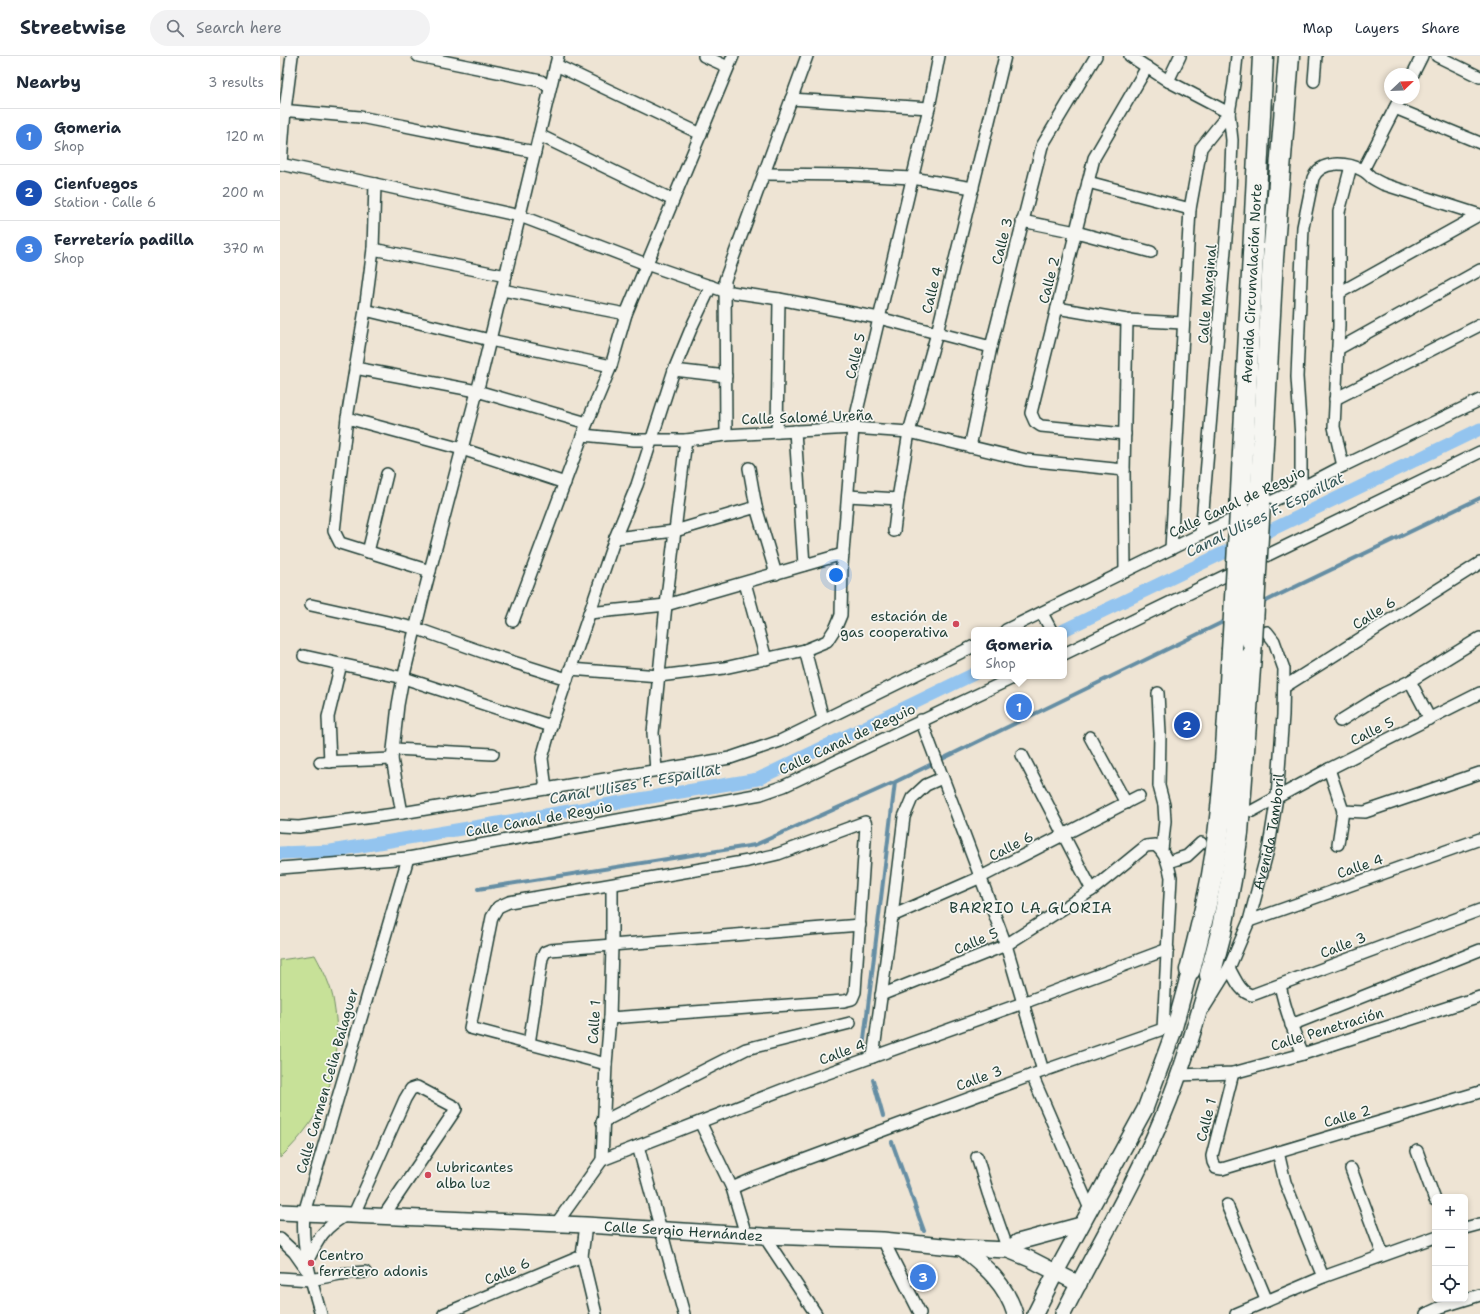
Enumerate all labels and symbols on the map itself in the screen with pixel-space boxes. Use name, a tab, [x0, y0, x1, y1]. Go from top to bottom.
north arrow	[1384, 68, 1420, 104]
street label: Avenida Circunvalación Norte	[1237, 183, 1266, 384]
street label: Calle 3	[987, 216, 1017, 266]
street label: Calle Marginal	[1194, 243, 1220, 344]
street label: Calle 2	[1034, 255, 1064, 305]
street label: Calle 4	[917, 264, 947, 315]
street label: Calle 5	[841, 331, 869, 381]
street label: Calle Salomé Ureña	[741, 406, 873, 428]
street label: Calle Canal de Reguio	[1166, 462, 1308, 542]
water label: Canal Ulises F. Espaillat	[1182, 468, 1348, 562]
your location	[826, 565, 846, 585]
street label: Calle 6	[1349, 593, 1399, 633]
place label: estación de gas cooperativa	[840, 607, 948, 641]
marker: estación de gas cooperativa	[951, 619, 961, 629]
pin: 1	[1006, 692, 1032, 722]
street label: Calle Canal de Reguio	[776, 699, 918, 779]
pin: 2	[1174, 710, 1200, 740]
street label: Calle 5	[1347, 713, 1397, 749]
water label: Canal Ulises F. Espaillat	[548, 759, 723, 809]
street label: Avenida Tamboril	[1249, 772, 1288, 892]
street label: Calle Canal de Reguio	[464, 797, 614, 841]
street label: Calle 6	[986, 827, 1036, 865]
street label: Calle 4	[1334, 850, 1386, 882]
district label: BARRIO LA GLORIA	[949, 898, 1113, 918]
street label: Calle 5	[951, 924, 1001, 958]
street label: Calle 3	[1317, 928, 1369, 962]
street label: Calle Carmen Celia Balaguer	[292, 986, 362, 1176]
street label: Calle 1	[583, 999, 605, 1045]
street label: Calle Penetración	[1268, 1003, 1386, 1055]
street label: Calle 4	[816, 1035, 868, 1069]
street label: Calle 3	[953, 1061, 1005, 1095]
street label: Calle 1	[1192, 1097, 1220, 1143]
street label: Calle 2	[1322, 1101, 1372, 1131]
place label: Lubricantes alba luz	[436, 1158, 514, 1192]
marker: Lubricantes alba luz	[423, 1170, 433, 1180]
street label: Calle Sergio Hernández	[603, 1217, 764, 1245]
place label: Centro ferretero adonis	[319, 1246, 428, 1280]
street label: Calle 6	[481, 1253, 533, 1289]
marker: Centro ferretero adonis	[306, 1258, 316, 1268]
pin: 3	[910, 1262, 936, 1292]

